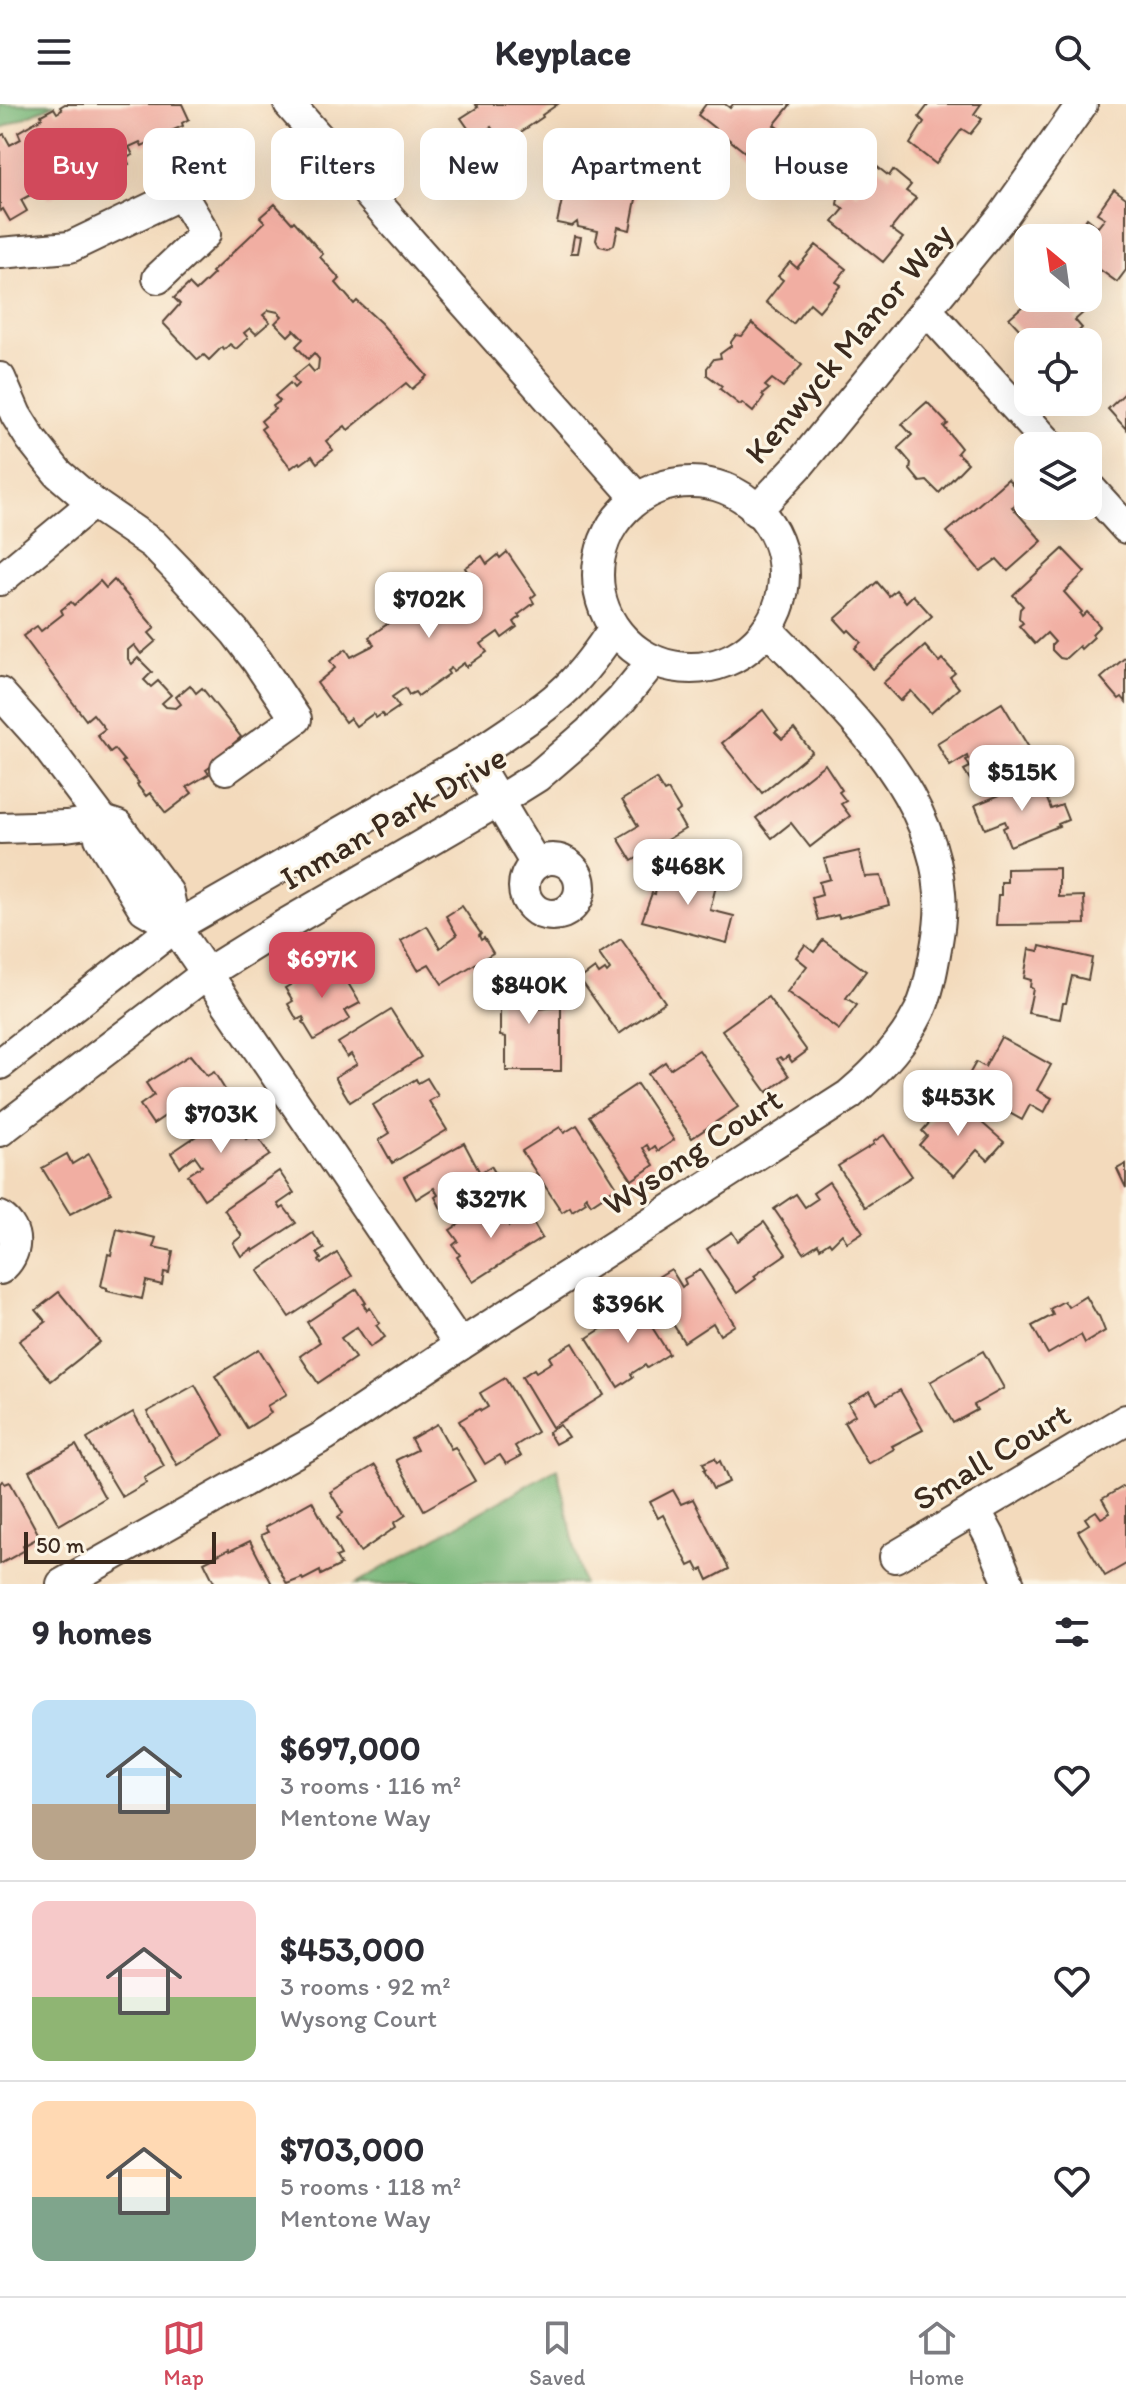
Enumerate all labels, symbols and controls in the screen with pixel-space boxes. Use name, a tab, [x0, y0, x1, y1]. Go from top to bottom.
icon: menu	[32, 30, 76, 74]
icon: search	[1050, 30, 1094, 74]
text: Keyplace	[495, 31, 631, 74]
chip: Buy	[24, 128, 127, 200]
chip: Rent	[143, 128, 255, 200]
chip: Filters	[271, 128, 404, 200]
chip: New	[420, 128, 527, 200]
chip: Apartment	[543, 128, 730, 200]
chip: House	[746, 128, 877, 200]
street label: Kenwyck Manor Way	[736, 214, 961, 472]
north arrow	[1014, 224, 1102, 312]
map controls	[1014, 224, 1102, 520]
button: locate	[1014, 328, 1102, 416]
button: layers	[1014, 432, 1102, 520]
pin: $702K	[373, 572, 485, 640]
text: $702K	[393, 582, 465, 614]
street label: Inman Park Drive	[273, 736, 514, 899]
pin: $515K	[966, 745, 1078, 813]
text: $515K	[987, 755, 1057, 787]
pin: $468K	[632, 839, 744, 907]
text: $468K	[651, 849, 725, 881]
pin: $697K	[266, 932, 378, 1000]
text: $697K	[287, 942, 357, 974]
pin: $840K	[473, 958, 585, 1026]
text: $840K	[491, 968, 567, 1000]
pin: $453K	[902, 1070, 1014, 1138]
street label: Wysong Court	[595, 1078, 790, 1225]
text: $453K	[921, 1080, 995, 1112]
pin: $703K	[165, 1087, 277, 1155]
text: $703K	[185, 1097, 257, 1129]
pin: $327K	[435, 1172, 547, 1240]
text: $327K	[456, 1182, 526, 1214]
pin: $396K	[572, 1277, 684, 1345]
text: $396K	[592, 1287, 664, 1319]
street label: Small Court	[905, 1393, 1078, 1519]
scale bar	[24, 1528, 216, 1564]
text: 50 m	[36, 1532, 85, 1559]
icon: filters	[1050, 1610, 1094, 1654]
text: 9 homes	[32, 1612, 152, 1653]
text: $697,000	[280, 1728, 421, 1769]
icon: home	[96, 1732, 192, 1828]
icon: heart	[1050, 1758, 1094, 1802]
text: 3 rooms · 116 m²	[280, 1769, 461, 1801]
text: Mentone Way	[280, 1801, 430, 1833]
text: $453,000	[280, 1929, 425, 1970]
icon: home	[96, 1933, 192, 2029]
icon: heart	[1050, 1959, 1094, 2003]
text: 3 rooms · 92 m²	[280, 1970, 451, 2002]
text: Wysong Court	[280, 2002, 437, 2034]
text: $703,000	[280, 2129, 424, 2170]
icon: home	[96, 2133, 192, 2229]
icon: heart	[1050, 2159, 1094, 2203]
text: 5 rooms · 118 m²	[280, 2170, 461, 2202]
text: Mentone Way	[280, 2202, 430, 2234]
tab: Map	[162, 2316, 206, 2391]
tab: Saved	[529, 2316, 585, 2391]
tab: Home	[909, 2316, 964, 2391]

